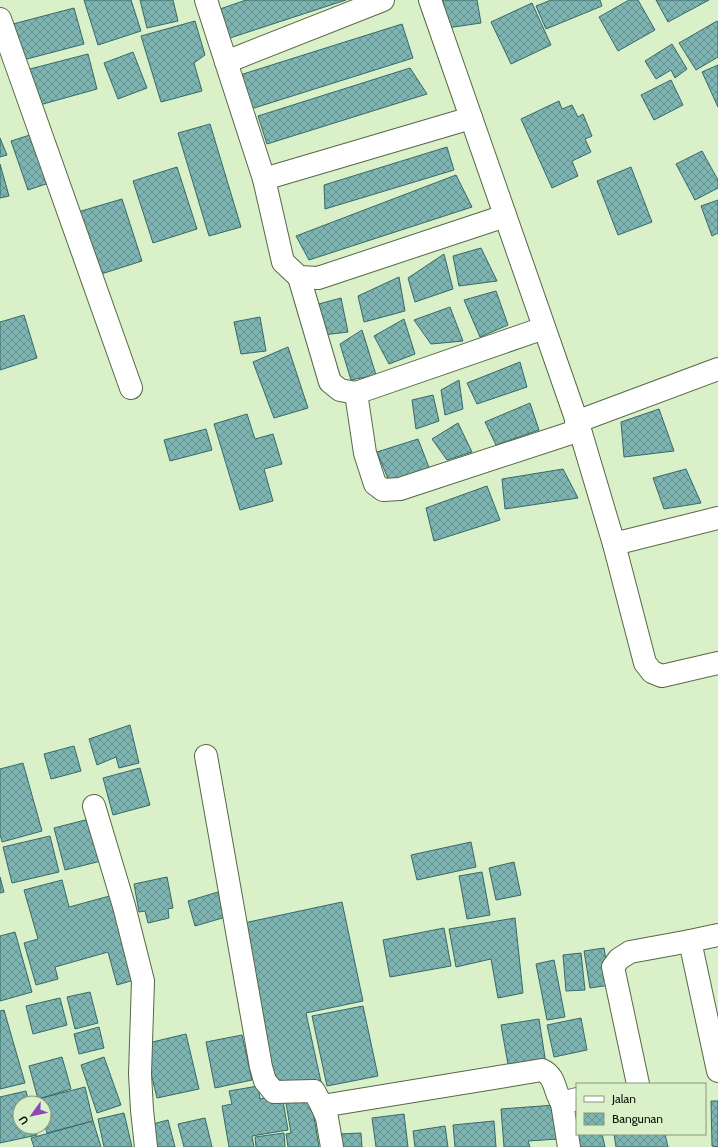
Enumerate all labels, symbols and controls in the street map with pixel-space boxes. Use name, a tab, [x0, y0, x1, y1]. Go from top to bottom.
legend	[576, 1083, 706, 1135]
text: Jalan	[611, 1091, 636, 1106]
north arrow	[12, 1095, 52, 1135]
text: Bangunan	[612, 1111, 663, 1126]
text: U	[16, 1113, 32, 1128]

